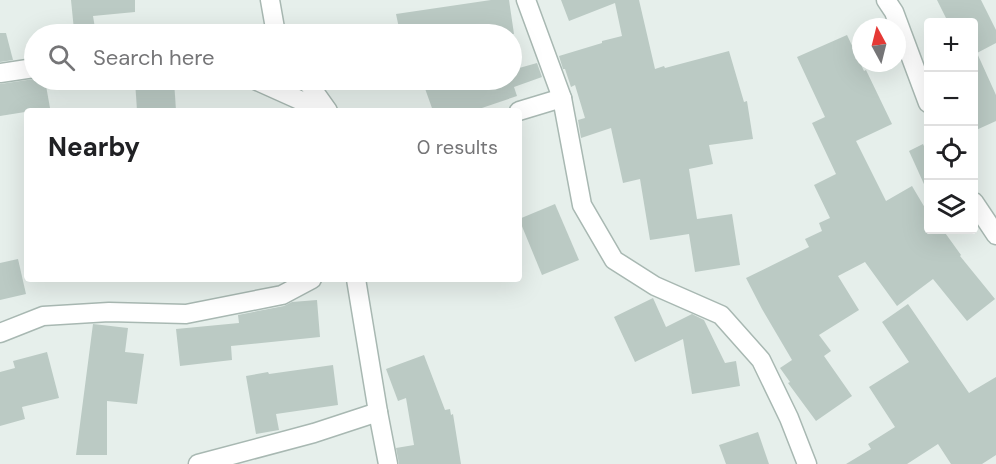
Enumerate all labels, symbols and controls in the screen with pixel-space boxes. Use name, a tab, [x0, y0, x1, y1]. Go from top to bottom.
north arrow	[852, 18, 906, 72]
map controls	[924, 18, 978, 234]
button: +	[924, 18, 978, 72]
search box	[24, 24, 522, 90]
icon: search	[45, 41, 78, 74]
text: Search here	[93, 43, 214, 72]
button: −	[924, 72, 978, 126]
button: locate	[924, 126, 978, 180]
text: Nearby	[48, 130, 140, 164]
text: 0 results	[417, 134, 498, 160]
button: layers	[924, 180, 978, 234]

